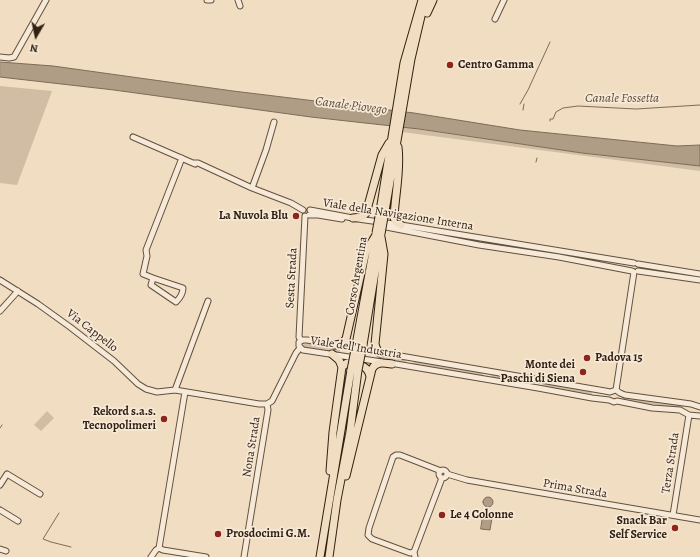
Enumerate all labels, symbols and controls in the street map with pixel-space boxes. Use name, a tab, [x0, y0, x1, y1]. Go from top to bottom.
north arrow	[16, 16, 56, 56]
text: N	[29, 40, 39, 56]
place label: Centro Gamma	[458, 58, 534, 72]
marker: Centro Gamma	[445, 60, 455, 70]
water label: Canale Fossetta	[585, 91, 659, 107]
water label: Canale Piovego	[314, 94, 388, 118]
street label: Viale della Navigazione Interna	[322, 196, 474, 234]
place label: La Nuvola Blu	[219, 209, 288, 223]
marker: La Nuvola Blu	[291, 211, 301, 221]
street label: Corso Argentina	[343, 235, 371, 317]
street label: Sesta Strada	[283, 247, 301, 309]
street label: Via Cappello	[63, 306, 121, 356]
street label: Viale dell'Industria	[309, 334, 403, 362]
place label: Padova 15	[595, 351, 643, 365]
marker: Padova 15	[582, 353, 592, 363]
place label: Monte dei Paschi di Siena	[500, 358, 575, 386]
marker: Monte dei Paschi di Siena	[578, 367, 588, 377]
place label: Rekord s.a.s. Tecnopolimeri	[83, 405, 156, 433]
marker: Rekord s.a.s. Tecnopolimeri	[159, 414, 169, 424]
street label: Nona Strada	[240, 416, 264, 478]
street label: Terza Strada	[659, 431, 683, 495]
street label: Prima Strada	[542, 476, 608, 502]
place label: Le 4 Colonne	[450, 508, 513, 522]
marker: Le 4 Colonne	[437, 510, 447, 520]
place label: Snack Bar Self Service	[609, 514, 667, 542]
marker: Snack Bar Self Service	[670, 523, 680, 533]
place label: Prosdocimi G.M.	[226, 527, 310, 541]
marker: Prosdocimi G.M.	[213, 529, 223, 539]

